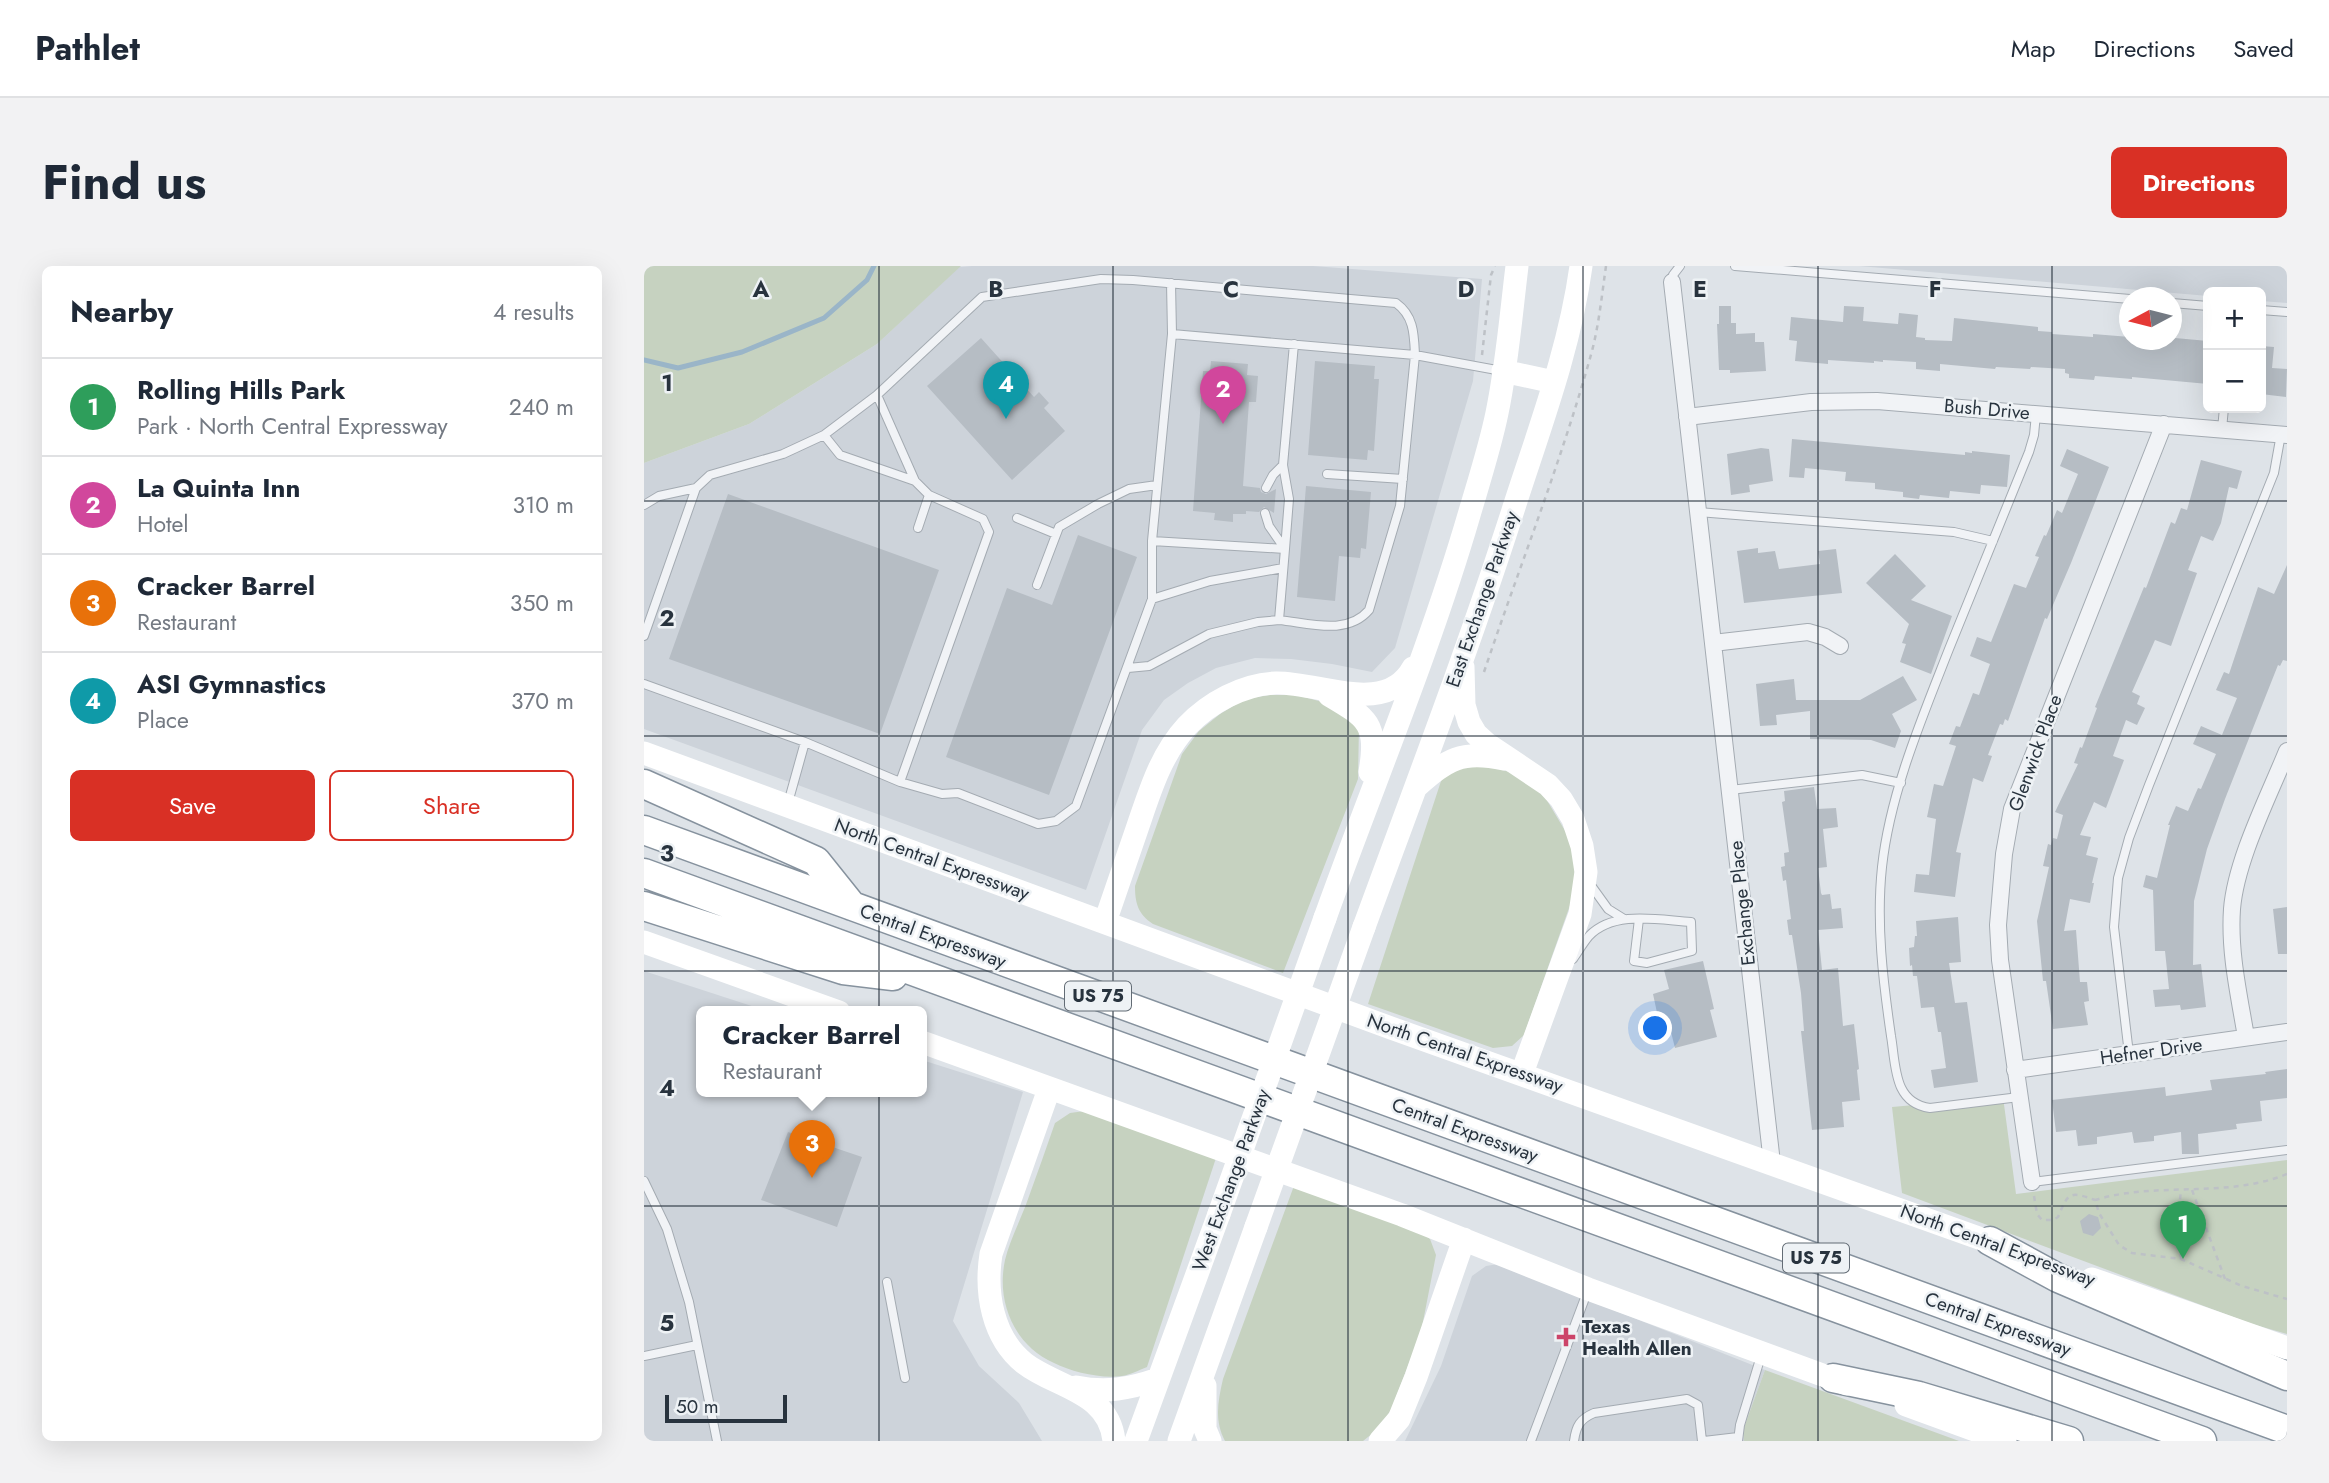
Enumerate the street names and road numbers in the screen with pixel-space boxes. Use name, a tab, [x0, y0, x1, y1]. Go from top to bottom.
street label: Bush Drive	[1943, 392, 2031, 426]
street label: East Exchange Parkway	[1439, 507, 1525, 691]
street label: Glenwick Place	[2001, 691, 2069, 815]
street label: North Central Expressway	[831, 811, 1034, 907]
street label: Exchange Place	[1722, 839, 1762, 967]
street label: Central Expressway	[856, 897, 1011, 975]
road number: US 75	[1065, 982, 1131, 1010]
street label: North Central Expressway	[1363, 1007, 1567, 1099]
street label: Hefner Drive	[2098, 1030, 2204, 1072]
street label: West Exchange Parkway	[1185, 1085, 1277, 1275]
street label: Central Expressway	[1388, 1091, 1543, 1169]
street label: North Central Expressway	[1897, 1197, 2100, 1293]
road number: US 75	[1783, 1244, 1849, 1273]
street label: Central Expressway	[1921, 1285, 2076, 1363]

